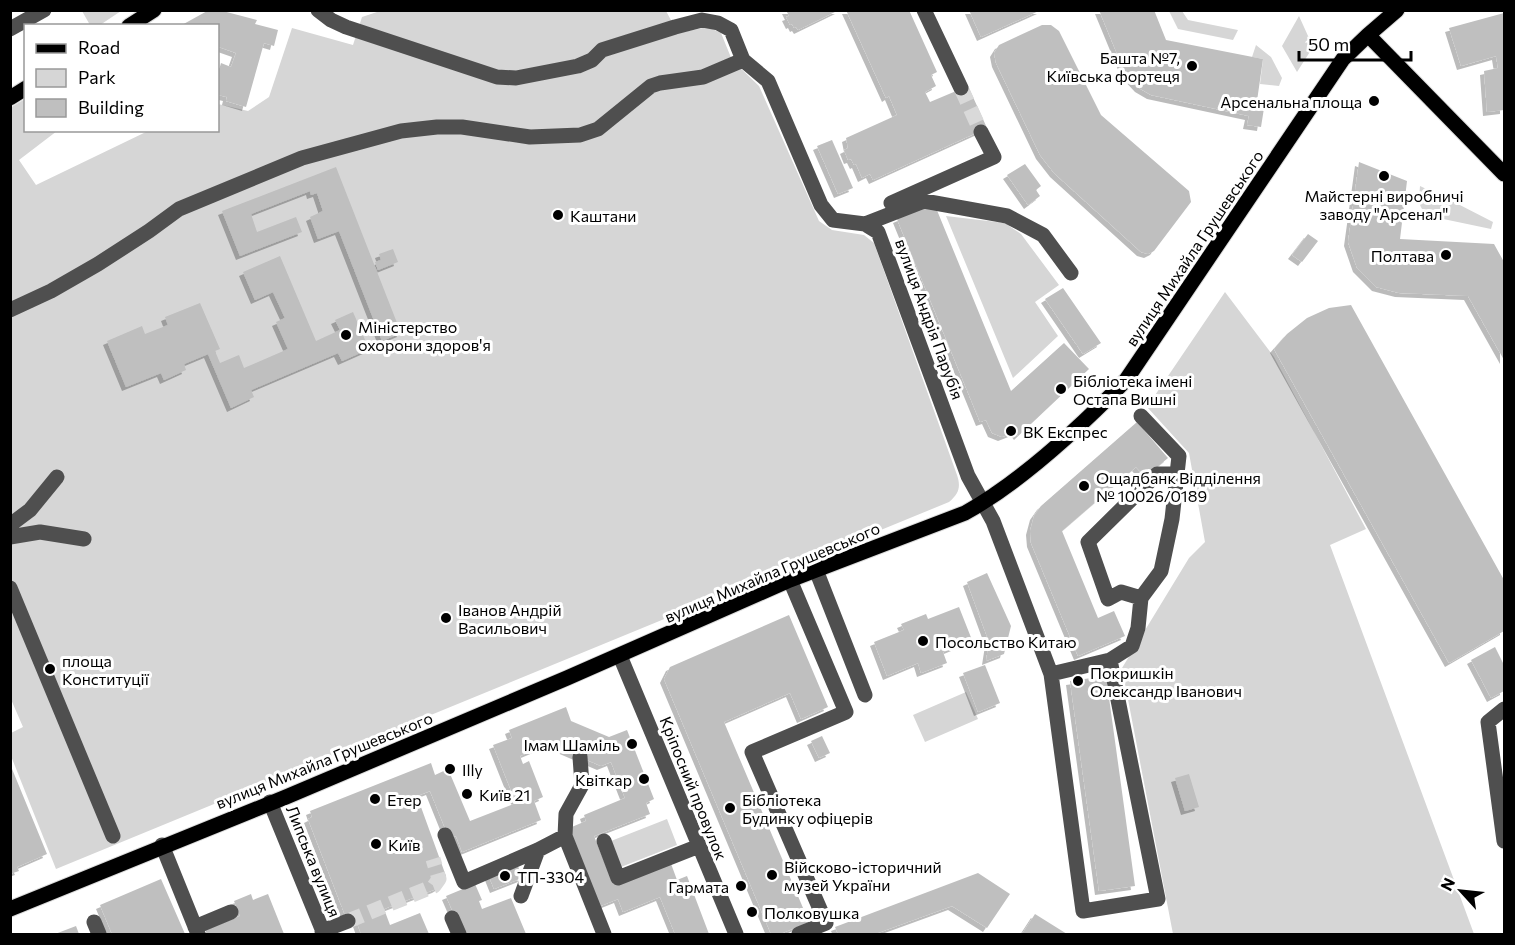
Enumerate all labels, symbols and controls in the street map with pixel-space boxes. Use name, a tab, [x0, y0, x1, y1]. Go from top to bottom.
legend	[24, 24, 219, 132]
scale bar	[1299, 24, 1412, 62]
text: 50 m	[1308, 33, 1349, 55]
text: Road	[78, 36, 120, 58]
place label: Башта №7, Київська фортеця	[1046, 48, 1180, 85]
marker: Башта №7, Київська фортеця	[1185, 59, 1199, 73]
text: Park	[78, 66, 116, 88]
place label: Арсенальна площа	[1220, 92, 1362, 111]
marker: Арсенальна площа	[1367, 94, 1381, 108]
text: Building	[78, 96, 144, 118]
street label: вулиця Михайла Грушевського	[1121, 146, 1267, 350]
marker: Майстерні виробничі заводу "Арсенал"	[1377, 169, 1391, 183]
place label: Майстерні виробничі заводу "Арсенал"	[1304, 186, 1464, 223]
place label: Каштани	[570, 206, 636, 225]
marker: Каштани	[551, 208, 565, 222]
street label: вулиця Андрія Парубія	[892, 236, 968, 402]
place label: Полтава	[1371, 246, 1434, 265]
marker: Полтава	[1439, 248, 1453, 262]
place label: Міністерство охорони здоров'я	[358, 317, 491, 354]
marker: Міністерство охорони здоров'я	[339, 328, 353, 342]
place label: Бібліотека імені Остапа Вишні	[1073, 371, 1192, 408]
marker: Бібліотека імені Остапа Вишні	[1054, 382, 1068, 396]
place label: ВК Експрес	[1023, 422, 1108, 441]
marker: ВК Експрес	[1004, 424, 1018, 438]
place label: Ощадбанк Відділення № 10026/0189	[1096, 468, 1261, 505]
marker: Ощадбанк Відділення № 10026/0189	[1077, 479, 1091, 493]
street label: вулиця Михайла Грушевського	[661, 518, 883, 626]
place label: Іванов Андрій Васильович	[458, 600, 562, 637]
marker: Іванов Андрій Васильович	[439, 611, 453, 625]
place label: Посольство Китаю	[935, 632, 1077, 651]
marker: Посольство Китаю	[916, 634, 930, 648]
place label: площа Конституції	[62, 651, 150, 688]
marker: площа Конституції	[43, 662, 57, 676]
place label: Покришкін Олександр Іванович	[1090, 663, 1242, 700]
marker: Покришкін Олександр Іванович	[1071, 674, 1085, 688]
street label: вулиця Михайла Грушевського	[213, 708, 435, 812]
street label: Кріпосний провулок	[657, 714, 732, 863]
place label: Імам Шаміль	[523, 735, 620, 754]
marker: Імам Шаміль	[625, 737, 639, 751]
place label: Illy	[462, 760, 483, 779]
marker: Illy	[443, 762, 457, 776]
place label: Квіткар	[575, 770, 632, 789]
marker: Квіткар	[637, 772, 651, 786]
place label: Київ 21	[479, 785, 530, 804]
marker: Київ 21	[460, 787, 474, 801]
place label: Етер	[387, 790, 422, 809]
place label: Бібліотека Будинку офіцерів	[742, 790, 873, 827]
marker: Етер	[368, 792, 382, 806]
marker: Бібліотека Будинку офіцерів	[723, 801, 737, 815]
street label: Липська вулиця	[283, 802, 345, 920]
place label: Київ	[388, 835, 421, 854]
marker: Київ	[369, 837, 383, 851]
place label: Війсково-історичний музей України	[784, 857, 942, 894]
north arrow	[1431, 861, 1491, 921]
place label: ТП-3304	[517, 867, 585, 886]
marker: Війсково-історичний музей України	[765, 868, 779, 882]
marker: ТП-3304	[498, 869, 512, 883]
text: N	[1436, 874, 1458, 894]
place label: Гармата	[668, 877, 729, 896]
marker: Гармата	[734, 879, 748, 893]
place label: Полковушка	[764, 903, 859, 922]
marker: Полковушка	[745, 905, 759, 919]

